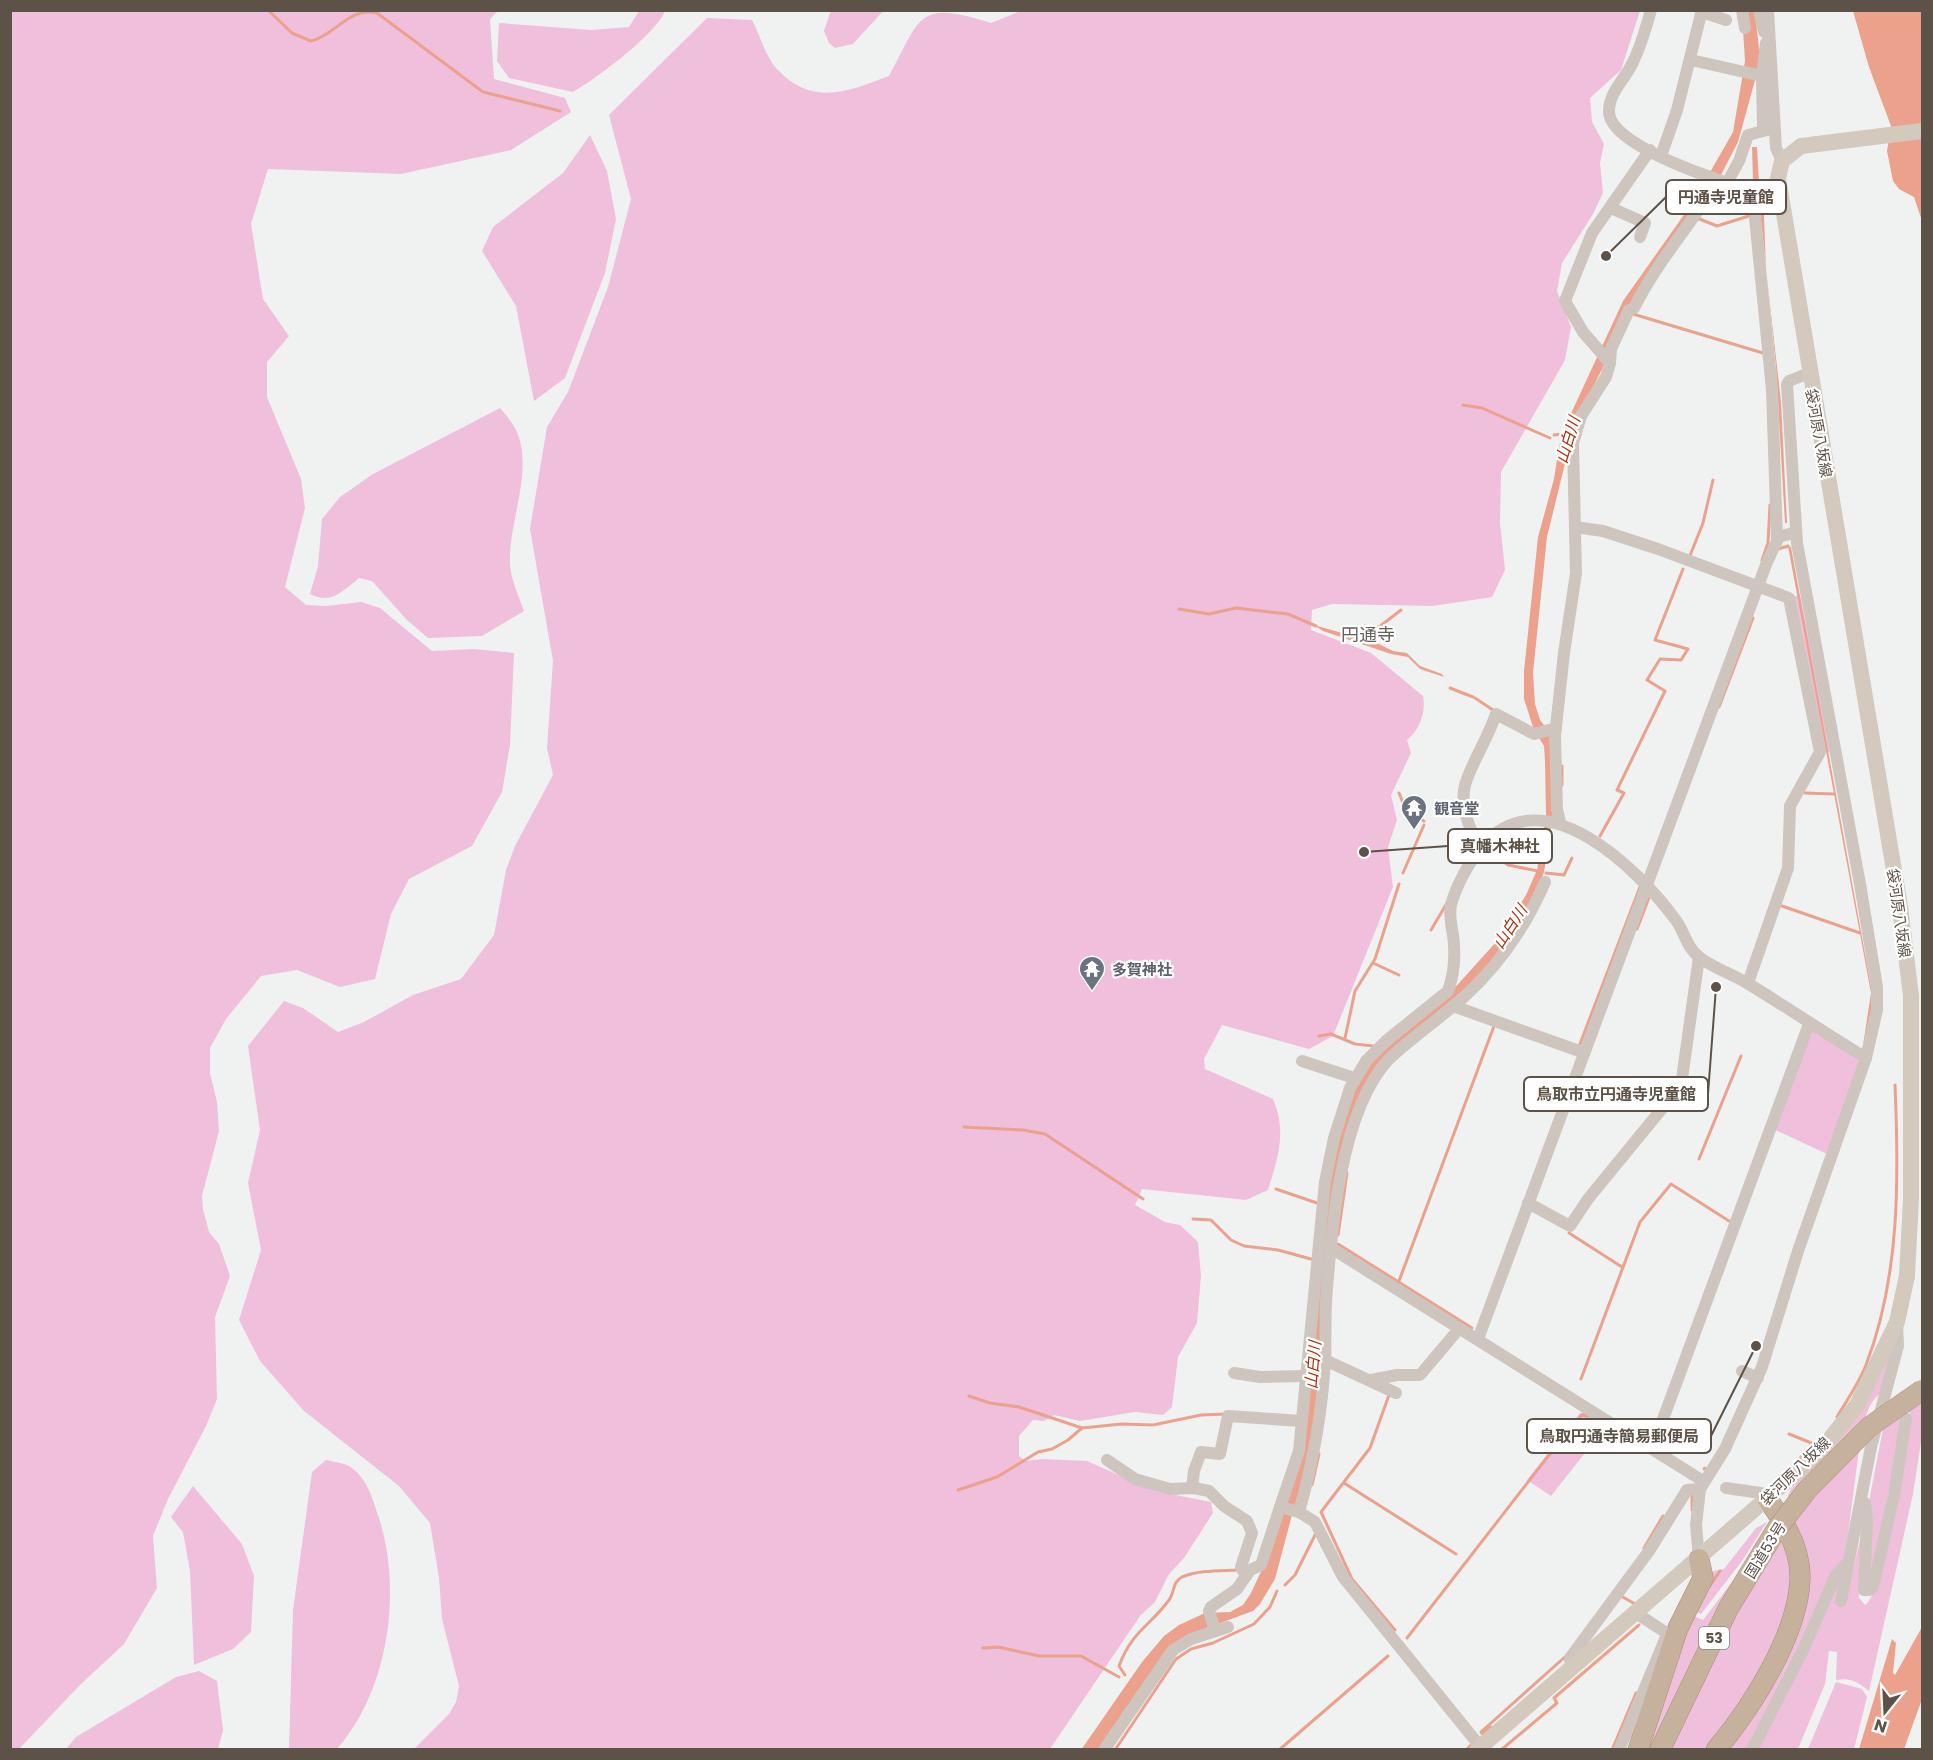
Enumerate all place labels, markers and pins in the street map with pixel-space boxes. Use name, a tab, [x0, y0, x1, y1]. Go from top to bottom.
callout: 円通寺児童館	[1666, 180, 1786, 214]
temple icon: 観音堂	[1399, 793, 1429, 831]
place label: 観音堂	[1434, 798, 1479, 819]
callout: 真幡木神社	[1448, 829, 1552, 863]
temple icon: 多賀神社	[1077, 954, 1107, 992]
place label: 多賀神社	[1112, 959, 1172, 980]
callout: 鳥取市立円通寺児童館	[1524, 1077, 1708, 1111]
callout: 鳥取円通寺簡易郵便局	[1527, 1419, 1711, 1453]

